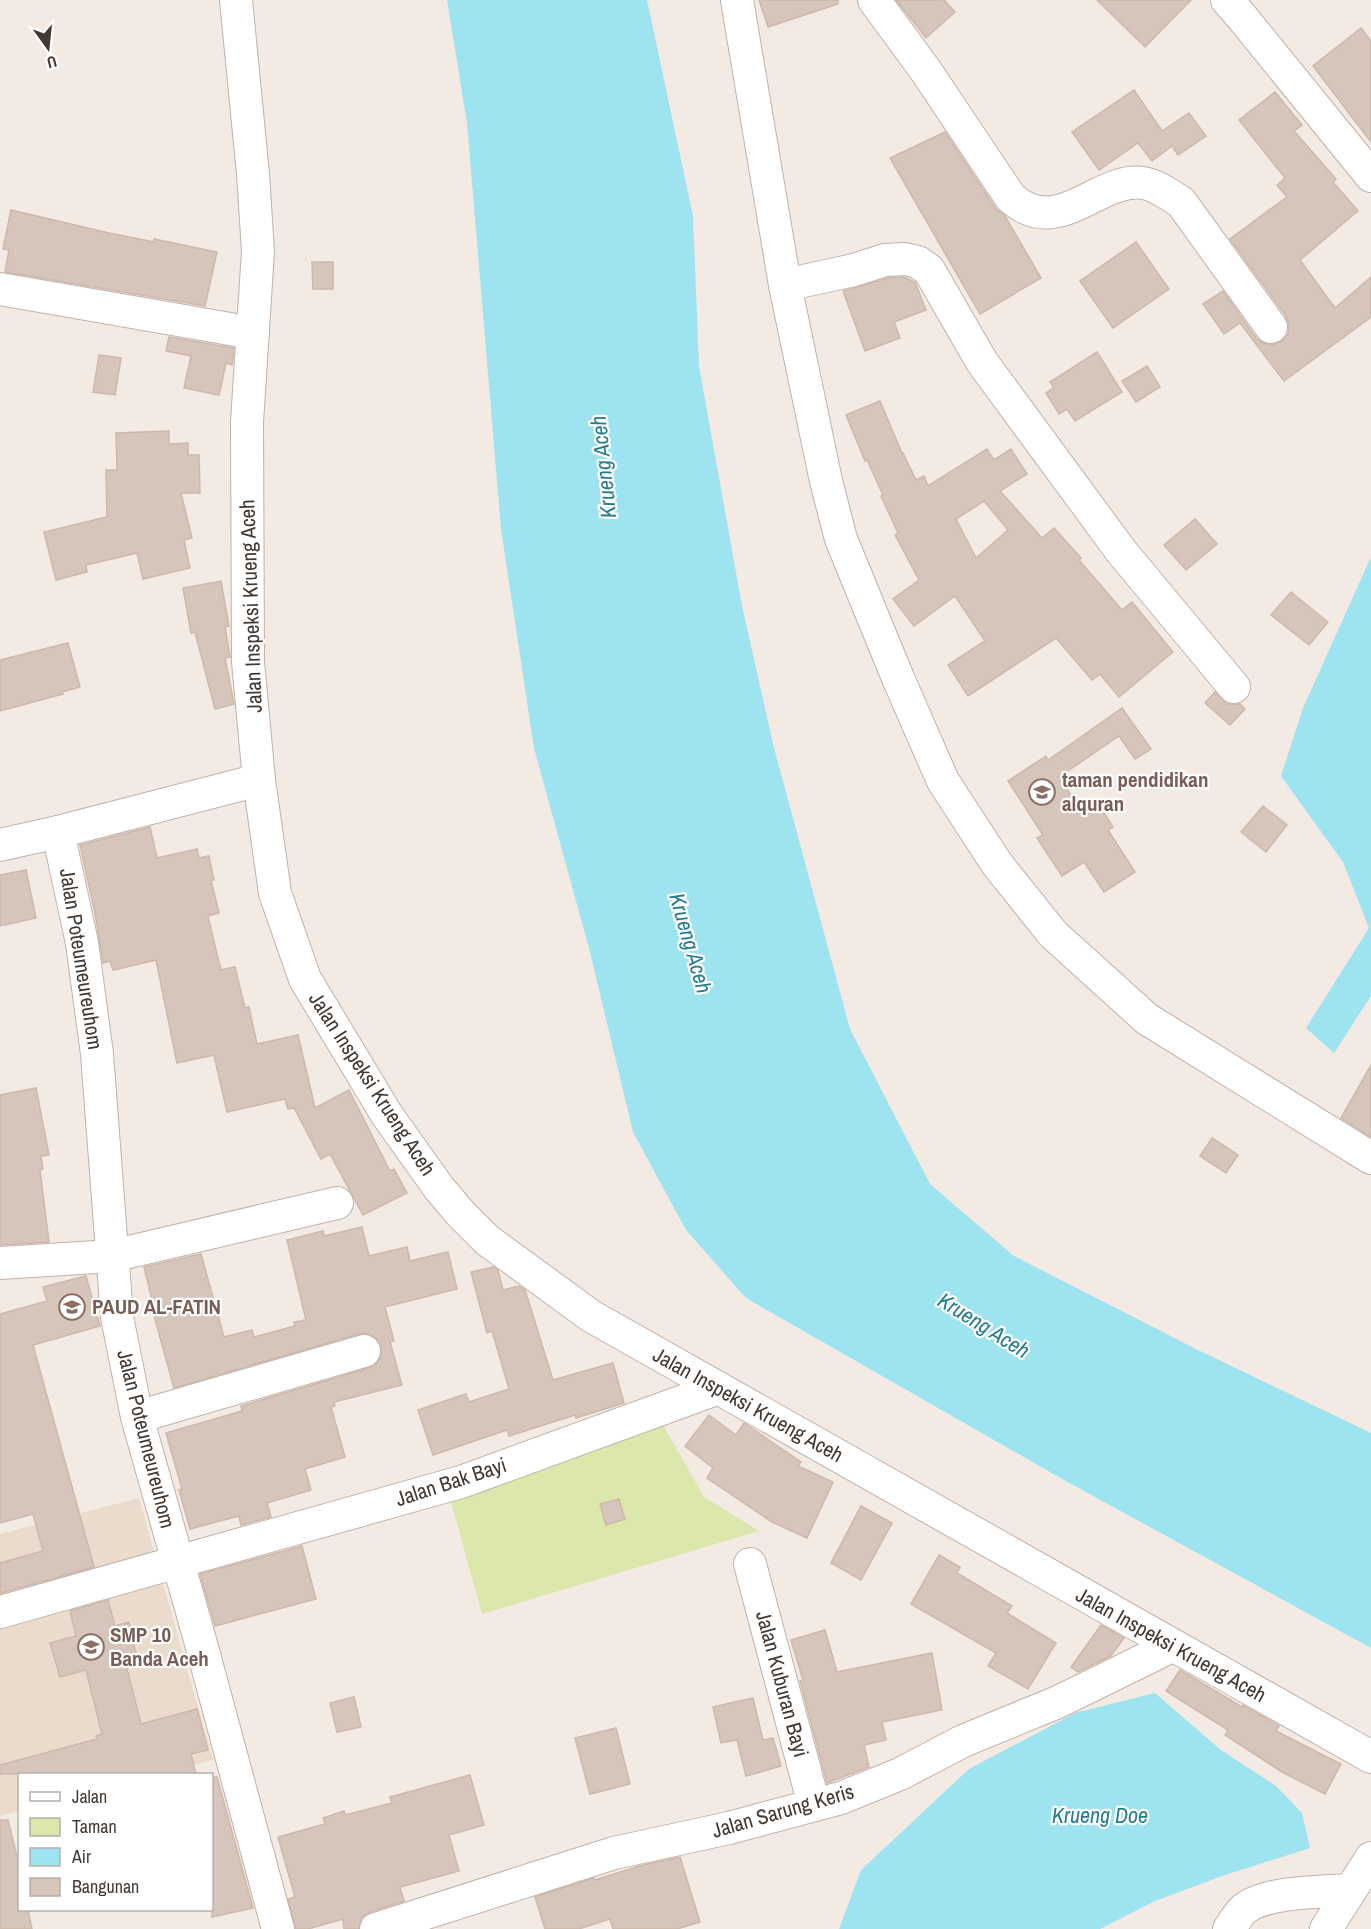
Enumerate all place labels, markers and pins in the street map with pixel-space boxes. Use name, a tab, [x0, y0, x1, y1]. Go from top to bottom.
place label: taman pendidikan alquran	[1062, 765, 1208, 818]
school or university icon: taman pendidikan alquran	[1027, 777, 1057, 807]
school or university icon: PAUD AL-FATIN	[57, 1292, 87, 1322]
place label: PAUD AL-FATIN	[92, 1292, 221, 1321]
place label: SMP 10 Banda Aceh	[110, 1620, 209, 1673]
school or university icon: SMP 10 Banda Aceh	[76, 1632, 106, 1662]

